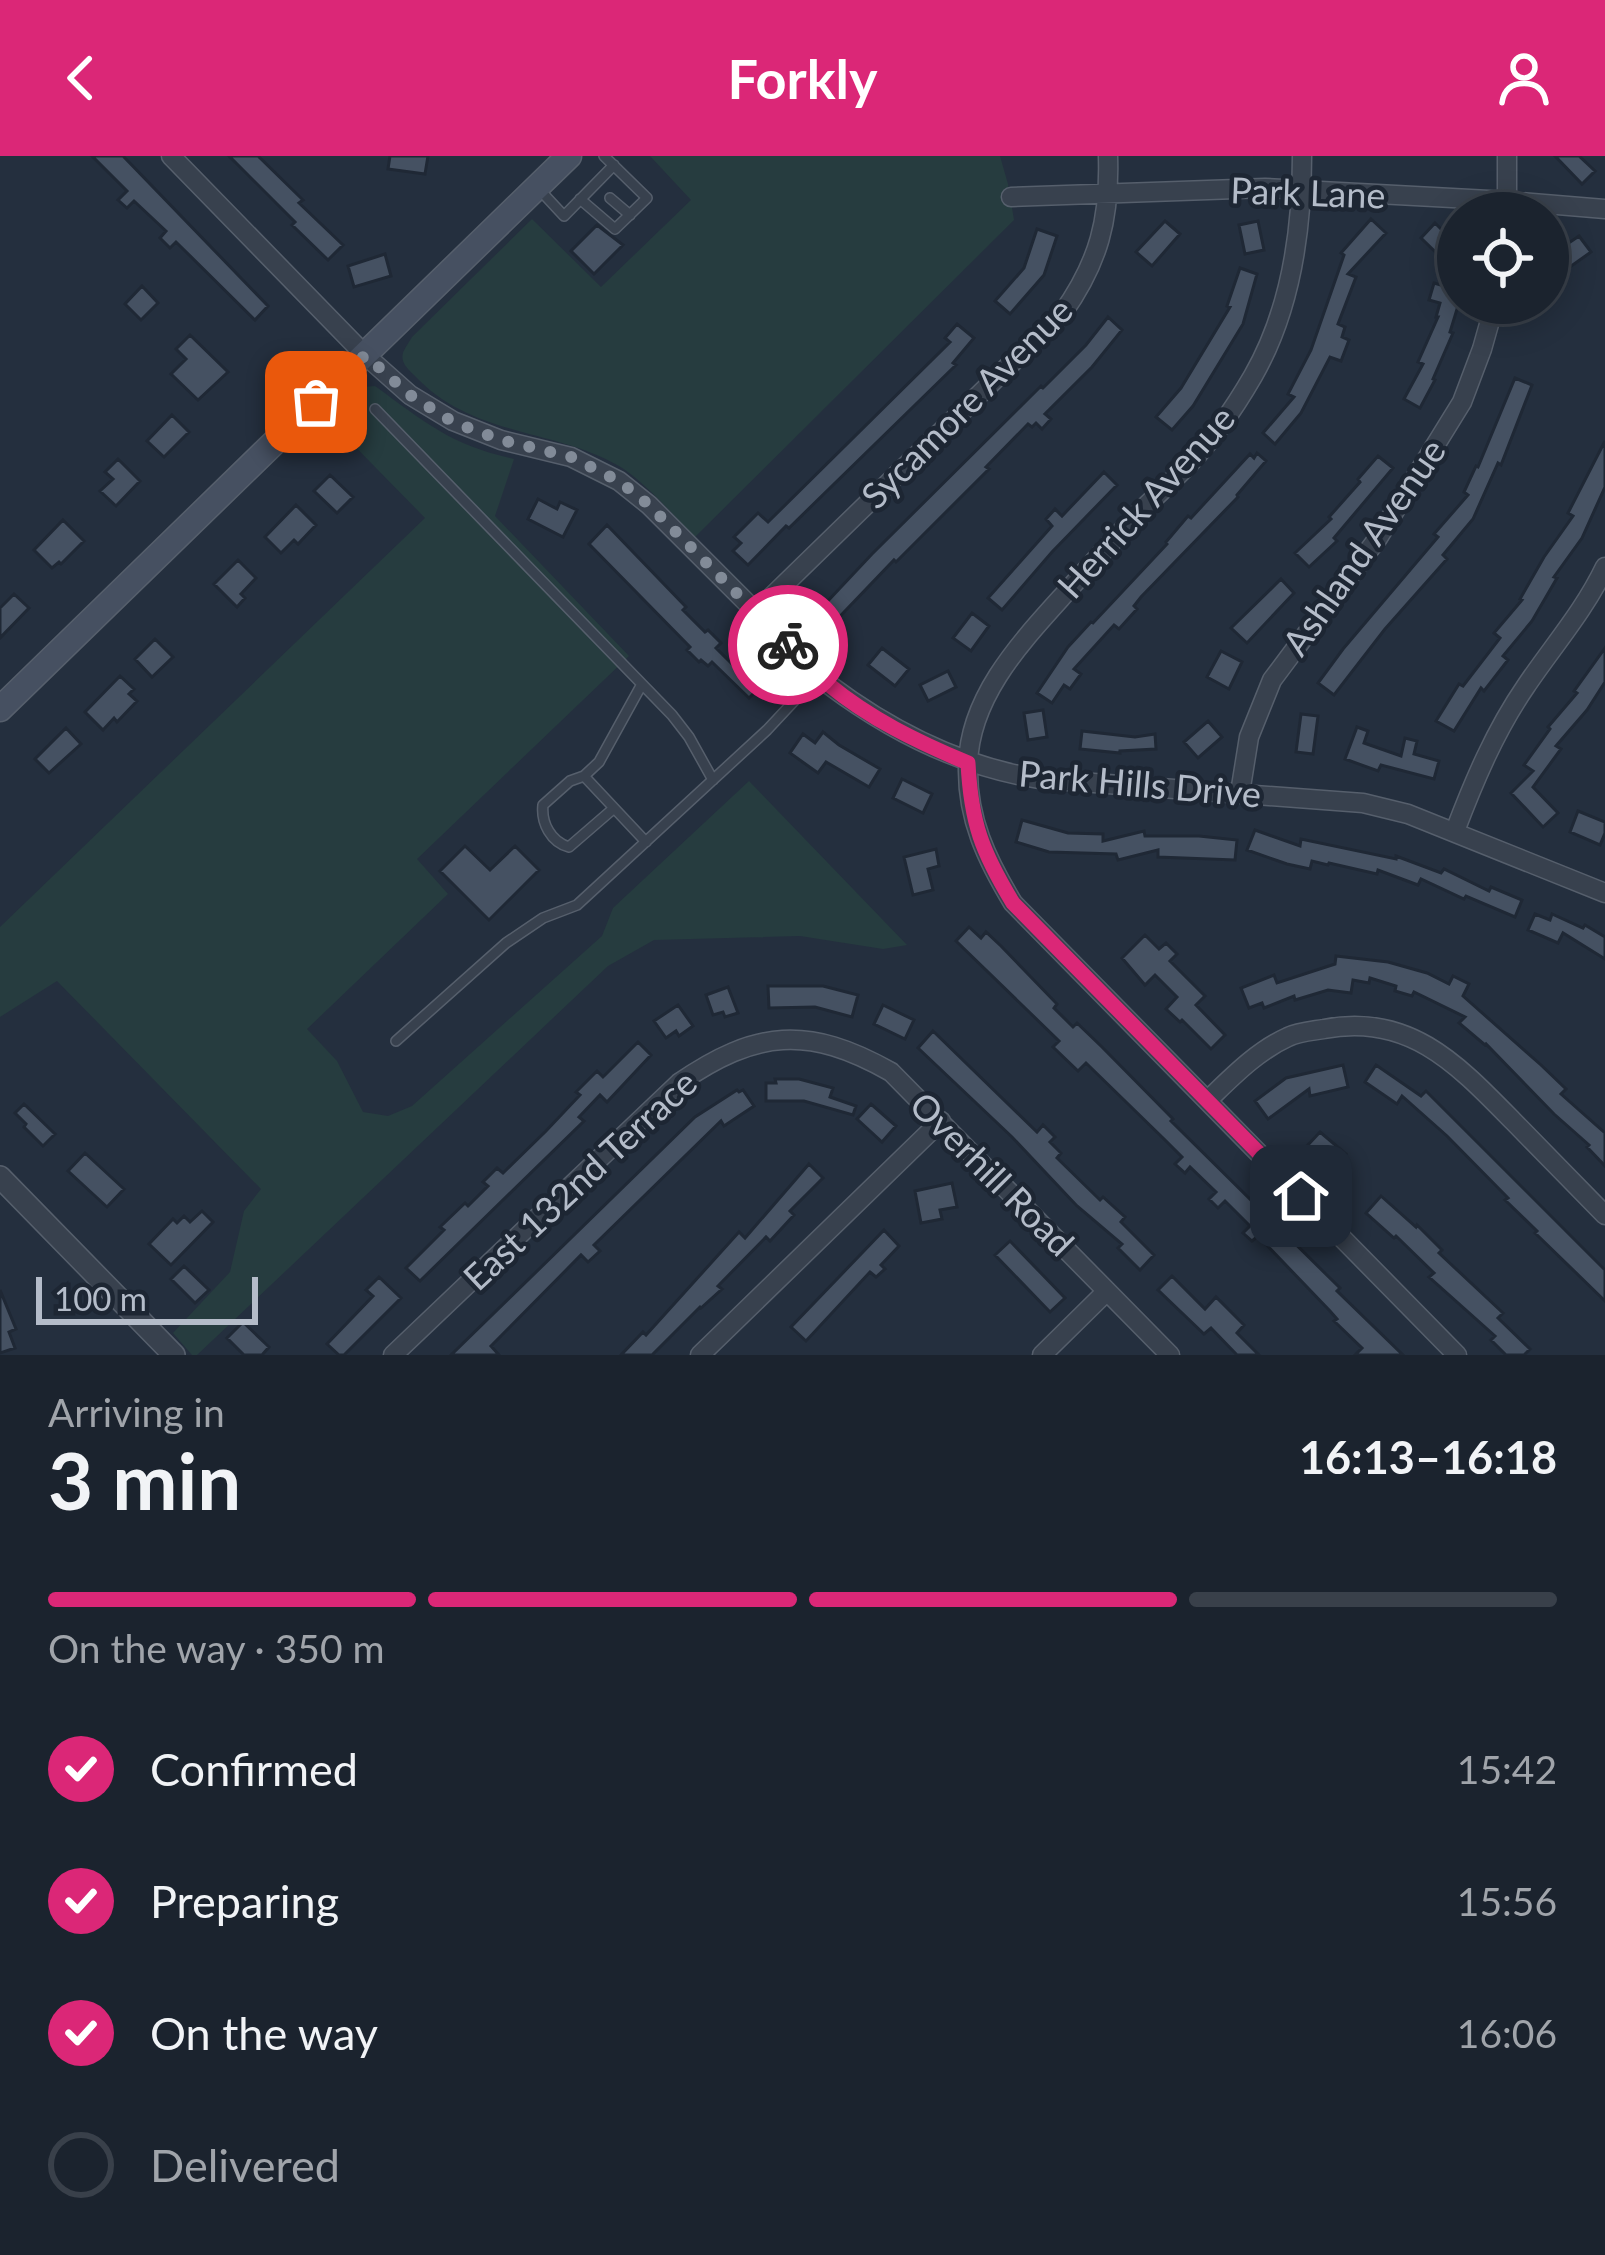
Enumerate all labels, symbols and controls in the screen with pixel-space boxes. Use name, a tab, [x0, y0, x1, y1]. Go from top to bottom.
icon: back	[48, 45, 114, 111]
icon: person	[1491, 45, 1557, 111]
text: Forkly	[727, 46, 878, 111]
street label: Park Lane	[1230, 167, 1386, 217]
map controls	[1437, 192, 1569, 324]
button: locate	[1437, 192, 1569, 324]
street label: Sycamore Avenue	[852, 288, 1081, 517]
pin	[265, 351, 367, 453]
icon: bag	[283, 369, 349, 435]
street label: Herrick Avenue	[1047, 396, 1243, 607]
street label: Ashland Avenue	[1272, 430, 1454, 663]
courier	[728, 585, 848, 705]
icon: bike	[755, 612, 821, 678]
street label: Park Hills Drive	[1017, 750, 1263, 816]
street label: East 132nd Terrace	[454, 1060, 705, 1299]
street label: Overhill Road	[902, 1082, 1084, 1264]
pin	[1250, 1145, 1352, 1247]
icon: home	[1268, 1163, 1334, 1229]
scale bar	[36, 1271, 258, 1324]
text: 100 m	[54, 1278, 147, 1318]
text: Arriving in	[48, 1389, 225, 1435]
text: 16:13–16:18	[1299, 1430, 1557, 1484]
text: 3 min	[48, 1433, 241, 1527]
text: On the way · 350 m	[48, 1625, 385, 1671]
icon: check	[48, 1736, 114, 1802]
text: Confirmed	[150, 1742, 358, 1796]
text: 15:42	[1457, 1746, 1557, 1792]
icon: check	[48, 1868, 114, 1934]
text: Preparing	[150, 1874, 339, 1928]
text: 15:56	[1457, 1878, 1557, 1924]
icon: check	[48, 2000, 114, 2066]
text: On the way	[150, 2006, 378, 2060]
text: 16:06	[1457, 2010, 1557, 2056]
text: Delivered	[150, 2138, 340, 2192]

